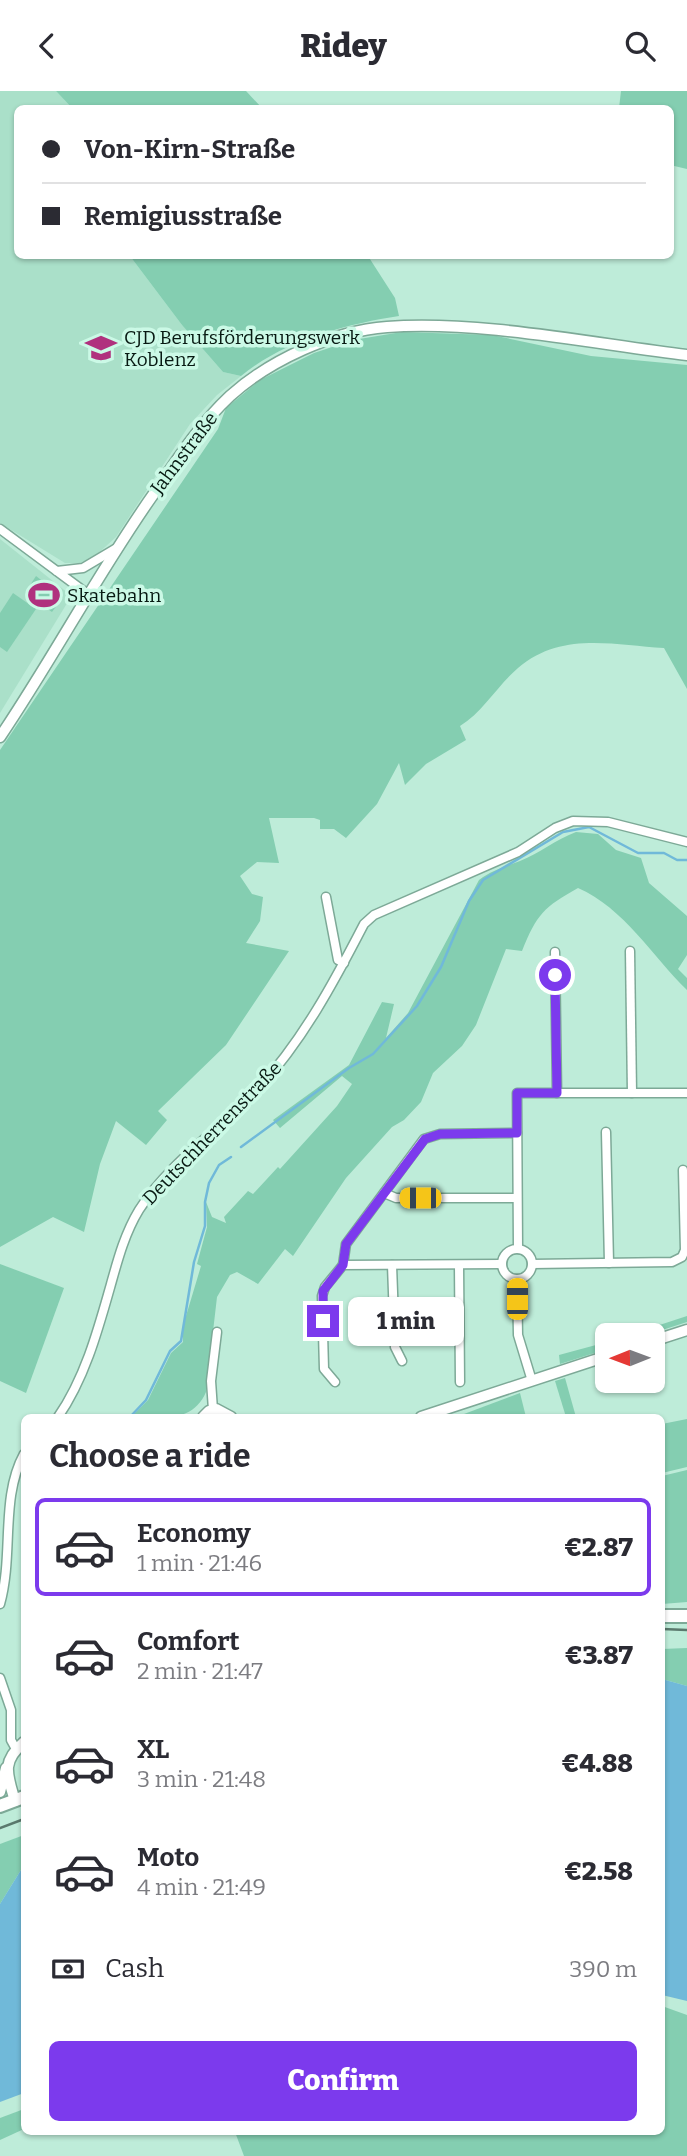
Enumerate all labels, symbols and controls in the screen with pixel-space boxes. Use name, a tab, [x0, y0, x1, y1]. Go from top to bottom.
icon: back	[28, 27, 66, 65]
text: Ridey	[300, 27, 387, 65]
icon: search	[621, 27, 659, 65]
text: Von-Kirn-Straße	[84, 134, 295, 165]
text: Remigiusstraße	[84, 201, 282, 232]
place label: CJD Berufsförderungswerk Koblenz	[124, 326, 360, 371]
school or university icon: CJD Berufsförderungswerk Koblenz	[84, 331, 118, 365]
street label: Jahnstraße	[145, 407, 222, 499]
sports icon: Skatebahn	[27, 578, 61, 612]
place label: Skatebahn	[67, 584, 161, 607]
route start	[539, 959, 571, 991]
street label: Deutschherrenstraße	[138, 1057, 286, 1209]
car	[400, 1188, 442, 1209]
car	[507, 1278, 528, 1320]
callout: 1 min	[348, 1297, 463, 1345]
route end	[307, 1305, 339, 1337]
text: 1 min	[377, 1307, 435, 1335]
north arrow	[595, 1323, 665, 1393]
map controls	[595, 1323, 665, 1393]
text: Choose a ride	[49, 1437, 250, 1475]
icon: car	[53, 1516, 116, 1579]
text: Economy	[137, 1518, 251, 1549]
text: €2.87	[564, 1532, 633, 1563]
text: 1 min · 21:46	[137, 1549, 262, 1577]
icon: car	[53, 1624, 116, 1687]
text: Comfort	[137, 1626, 240, 1657]
text: €3.87	[565, 1640, 633, 1671]
text: 2 min · 21:47	[137, 1657, 263, 1685]
icon: car	[53, 1732, 116, 1795]
text: XL	[137, 1734, 169, 1765]
text: €4.88	[562, 1748, 633, 1779]
text: 3 min · 21:48	[137, 1765, 266, 1793]
icon: car	[53, 1840, 116, 1903]
text: Moto	[137, 1842, 199, 1873]
text: €2.58	[564, 1856, 633, 1887]
text: 4 min · 21:49	[137, 1873, 266, 1901]
icon: cash	[49, 1950, 87, 1988]
text: Cash	[105, 1953, 164, 1984]
text: 390 m	[569, 1955, 637, 1983]
button: Confirm	[49, 2041, 637, 2121]

